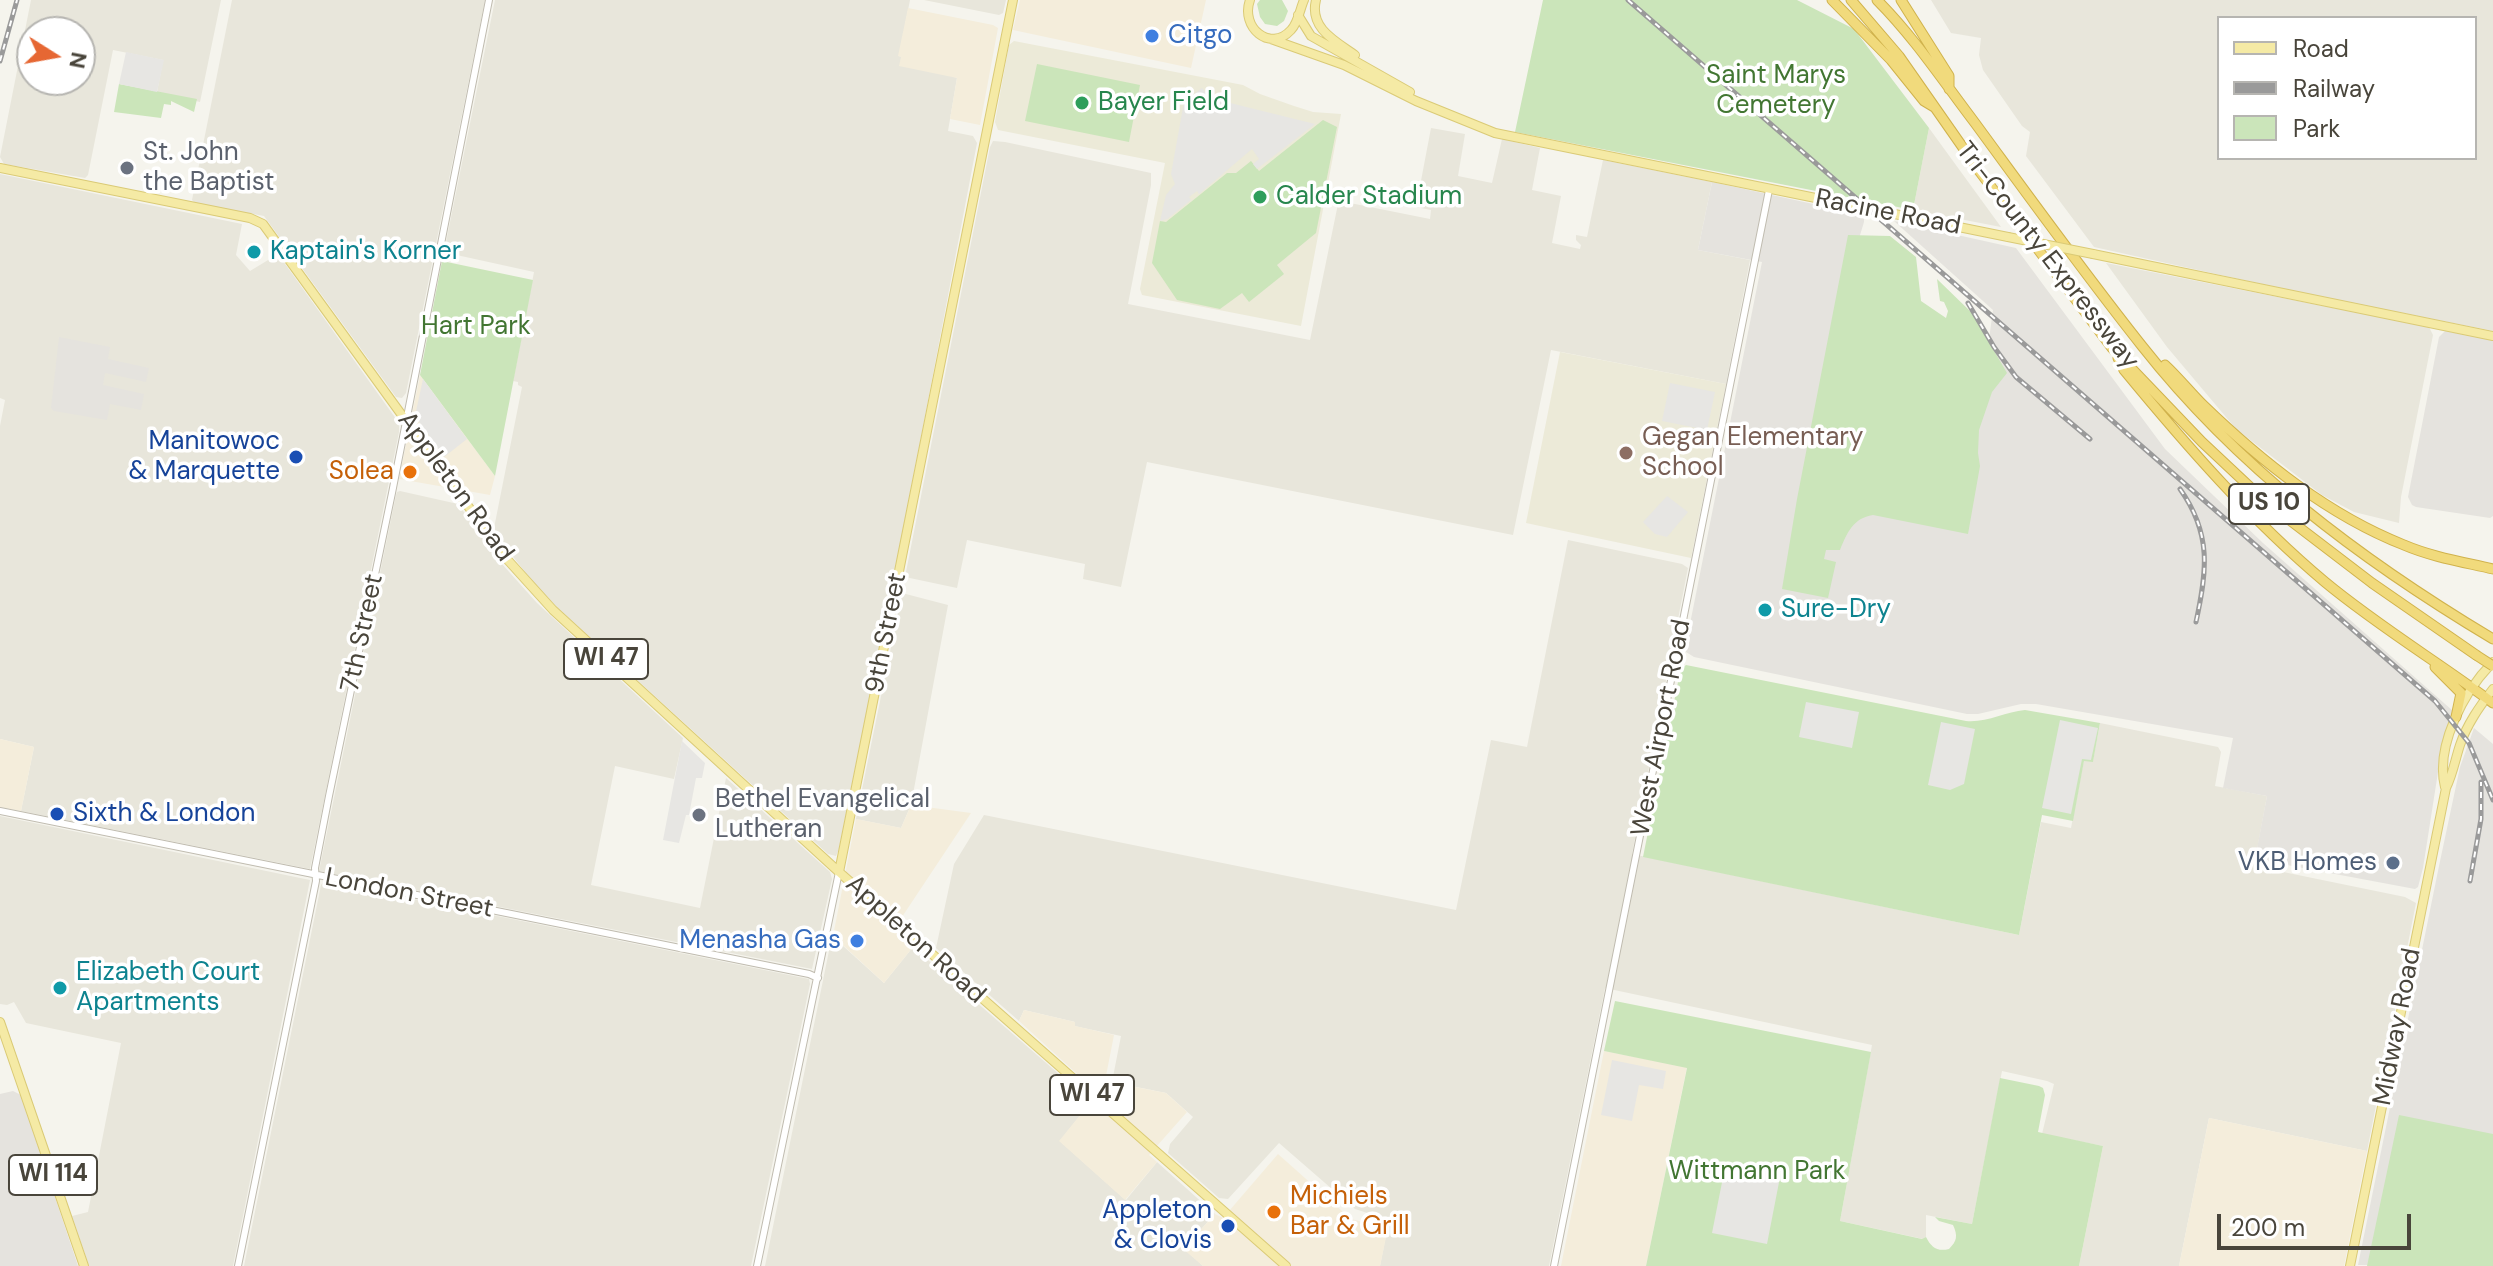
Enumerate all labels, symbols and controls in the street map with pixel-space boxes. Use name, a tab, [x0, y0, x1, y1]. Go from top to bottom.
north arrow	[16, 16, 96, 96]
legend	[2217, 16, 2477, 160]
place label: Citgo	[1168, 20, 1232, 52]
marker: Citgo	[1143, 27, 1161, 45]
text: Road	[2293, 33, 2349, 64]
text: N	[62, 50, 94, 71]
park label: Saint Marys Cemetery	[1706, 60, 1846, 122]
text: Railway	[2293, 73, 2375, 104]
place label: Bayer Field	[1098, 87, 1229, 119]
marker: Bayer Field	[1073, 94, 1091, 112]
text: Park	[2293, 113, 2340, 144]
street label: Tri-County Expressway	[1949, 136, 2145, 376]
place label: St. John the Baptist	[143, 137, 275, 198]
marker: St. John the Baptist	[118, 159, 136, 177]
place label: Calder Stadium	[1276, 181, 1462, 213]
street label: Racine Road	[1813, 184, 1963, 242]
marker: Calder Stadium	[1251, 188, 1269, 206]
place label: Kaptain's Korner	[270, 236, 461, 268]
marker: Kaptain's Korner	[245, 243, 263, 261]
park label: Hart Park	[421, 311, 531, 343]
street label: Appleton Road	[390, 406, 520, 568]
place label: Gegan Elementary School	[1642, 422, 1863, 484]
place label: Manitowoc & Marquette	[129, 426, 280, 488]
marker: Gegan Elementary School	[1617, 444, 1635, 462]
marker: Manitowoc & Marquette	[287, 448, 305, 466]
place label: Solea	[329, 456, 394, 488]
marker: Solea	[401, 463, 419, 481]
road number: US 10	[2229, 484, 2309, 524]
street label: 9th Street	[860, 570, 914, 696]
street label: 7th Street	[335, 571, 391, 695]
place label: Sure-Dry	[1781, 594, 1891, 626]
marker: Sure-Dry	[1756, 601, 1774, 619]
street label: West Airport Road	[1626, 617, 1698, 839]
road number: WI 47	[564, 639, 648, 679]
place label: Bethel Evangelical Lutheran	[715, 784, 930, 846]
place label: Sixth & London	[73, 798, 255, 830]
marker: Sixth & London	[48, 805, 66, 823]
marker: Bethel Evangelical Lutheran	[690, 806, 708, 824]
place label: VKB Homes	[2238, 847, 2377, 879]
marker: VKB Homes	[2384, 854, 2402, 872]
street label: London Street	[322, 862, 496, 926]
street label: Appleton Road	[839, 869, 991, 1011]
place label: Menasha Gas	[679, 925, 841, 957]
marker: Menasha Gas	[848, 932, 866, 950]
street label: Midway Road	[2367, 946, 2429, 1108]
place label: Elizabeth Court Apartments	[76, 957, 260, 1018]
marker: Elizabeth Court Apartments	[51, 979, 69, 997]
road number: WI 47	[1050, 1075, 1134, 1115]
road number: WI 114	[9, 1155, 97, 1195]
park label: Wittmann Park	[1668, 1156, 1846, 1188]
place label: Michiels Bar & Grill	[1290, 1181, 1410, 1242]
place label: Appleton & Clovis	[1102, 1195, 1212, 1256]
scale bar	[2221, 1198, 2415, 1248]
marker: Michiels Bar & Grill	[1265, 1203, 1283, 1221]
text: 200 m	[2231, 1212, 2305, 1243]
marker: Appleton & Clovis	[1219, 1217, 1237, 1235]

